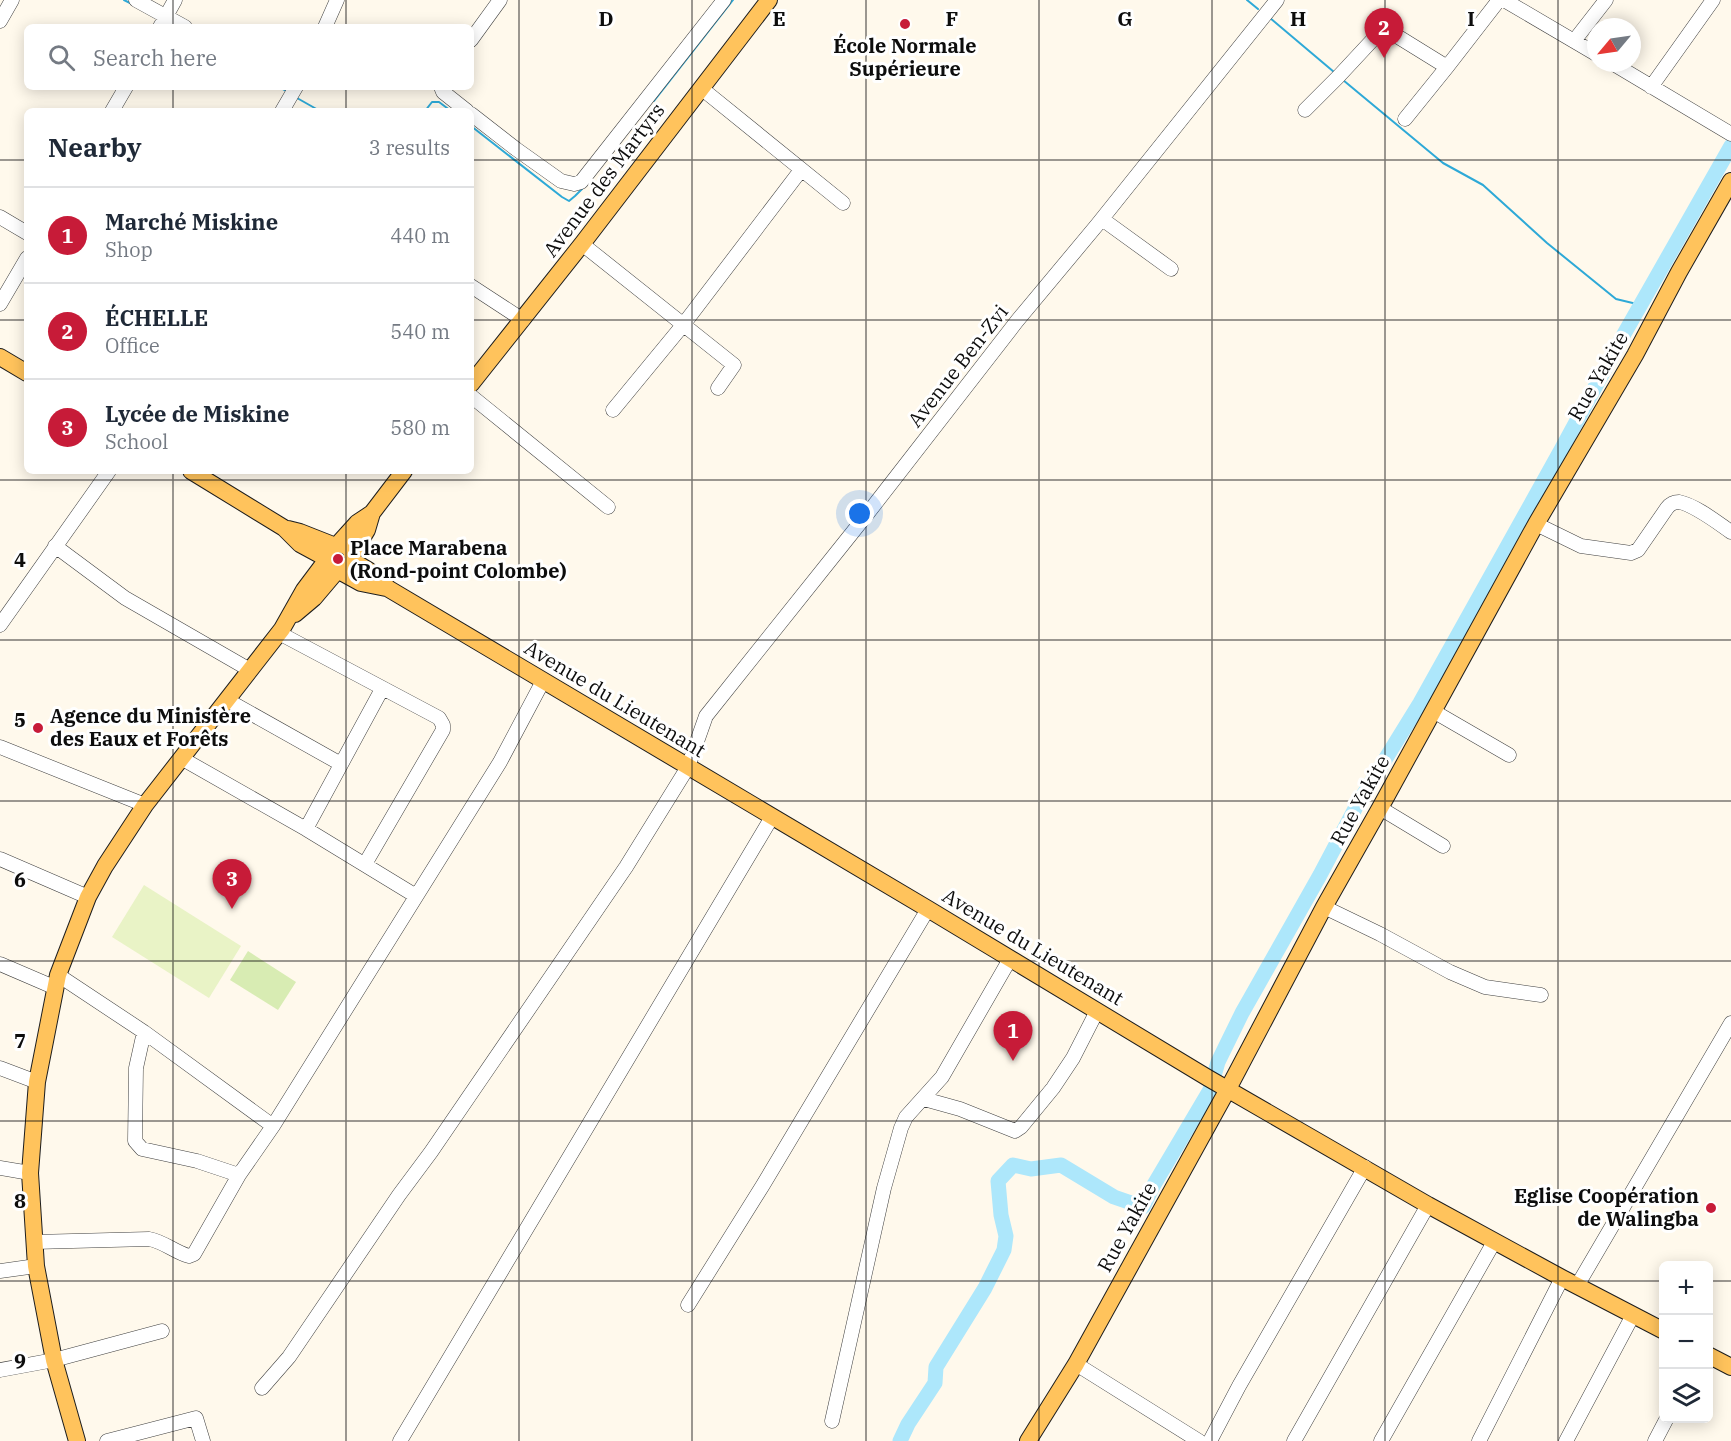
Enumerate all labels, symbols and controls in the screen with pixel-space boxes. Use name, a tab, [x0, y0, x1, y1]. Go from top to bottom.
text: D	[598, 5, 614, 32]
text: E	[772, 5, 786, 32]
text: F	[946, 5, 958, 32]
text: G	[1117, 5, 1133, 32]
text: H	[1290, 5, 1306, 32]
text: I	[1467, 5, 1475, 32]
pin: 2	[1364, 8, 1404, 58]
marker: École Normale Supérieure	[898, 17, 912, 31]
north arrow	[1587, 18, 1641, 72]
search box	[24, 24, 474, 90]
place label: École Normale Supérieure	[833, 32, 977, 82]
icon: search	[45, 41, 78, 74]
text: Search here	[93, 43, 217, 72]
street label: Avenue des Martyrs	[537, 97, 670, 262]
text: Nearby	[48, 130, 142, 164]
text: 3 results	[369, 134, 450, 161]
text: Marché Miskine	[105, 207, 278, 236]
text: 1	[62, 222, 74, 249]
text: 440 m	[390, 222, 450, 249]
text: Shop	[105, 236, 153, 263]
street label: Avenue Ben-Zvi	[901, 299, 1014, 432]
text: ÉCHELLE	[105, 303, 208, 332]
text: 2	[62, 318, 74, 345]
text: 540 m	[390, 318, 450, 345]
street label: Rue Yakite	[1561, 326, 1634, 425]
text: Office	[105, 332, 160, 359]
text: Lycée de Miskine	[105, 399, 289, 428]
text: 3	[62, 414, 74, 441]
text: 580 m	[390, 414, 450, 441]
text: School	[105, 428, 168, 455]
your location	[845, 499, 874, 528]
place label: Place Marabena (Rond-point Colombe)	[350, 534, 567, 584]
text: 4	[14, 546, 26, 573]
marker: Place Marabena (Rond-point Colombe)	[331, 552, 345, 566]
street label: Avenue du Lieutenant	[520, 634, 711, 763]
place label: Agence du Ministère des Eaux et Forêts	[50, 702, 251, 752]
text: 5	[14, 706, 26, 733]
marker: Agence du Ministère des Eaux et Forêts	[31, 721, 45, 735]
street label: Rue Yakite	[1324, 750, 1395, 850]
pin: 3	[212, 860, 252, 909]
text: 6	[14, 866, 26, 893]
street label: Avenue du Lieutenant	[938, 882, 1129, 1011]
pin: 1	[994, 1012, 1032, 1061]
text: 7	[14, 1027, 26, 1054]
street label: Rue Yakite	[1091, 1177, 1162, 1277]
place label: Eglise Coopération de Walingba	[1514, 1182, 1699, 1232]
text: 8	[14, 1187, 26, 1214]
marker: Eglise Coopération de Walingba	[1704, 1201, 1718, 1215]
map controls	[1659, 1261, 1713, 1423]
button: +	[1659, 1261, 1713, 1315]
button: −	[1659, 1315, 1713, 1369]
text: 9	[14, 1347, 26, 1374]
button: layers	[1659, 1369, 1713, 1423]

